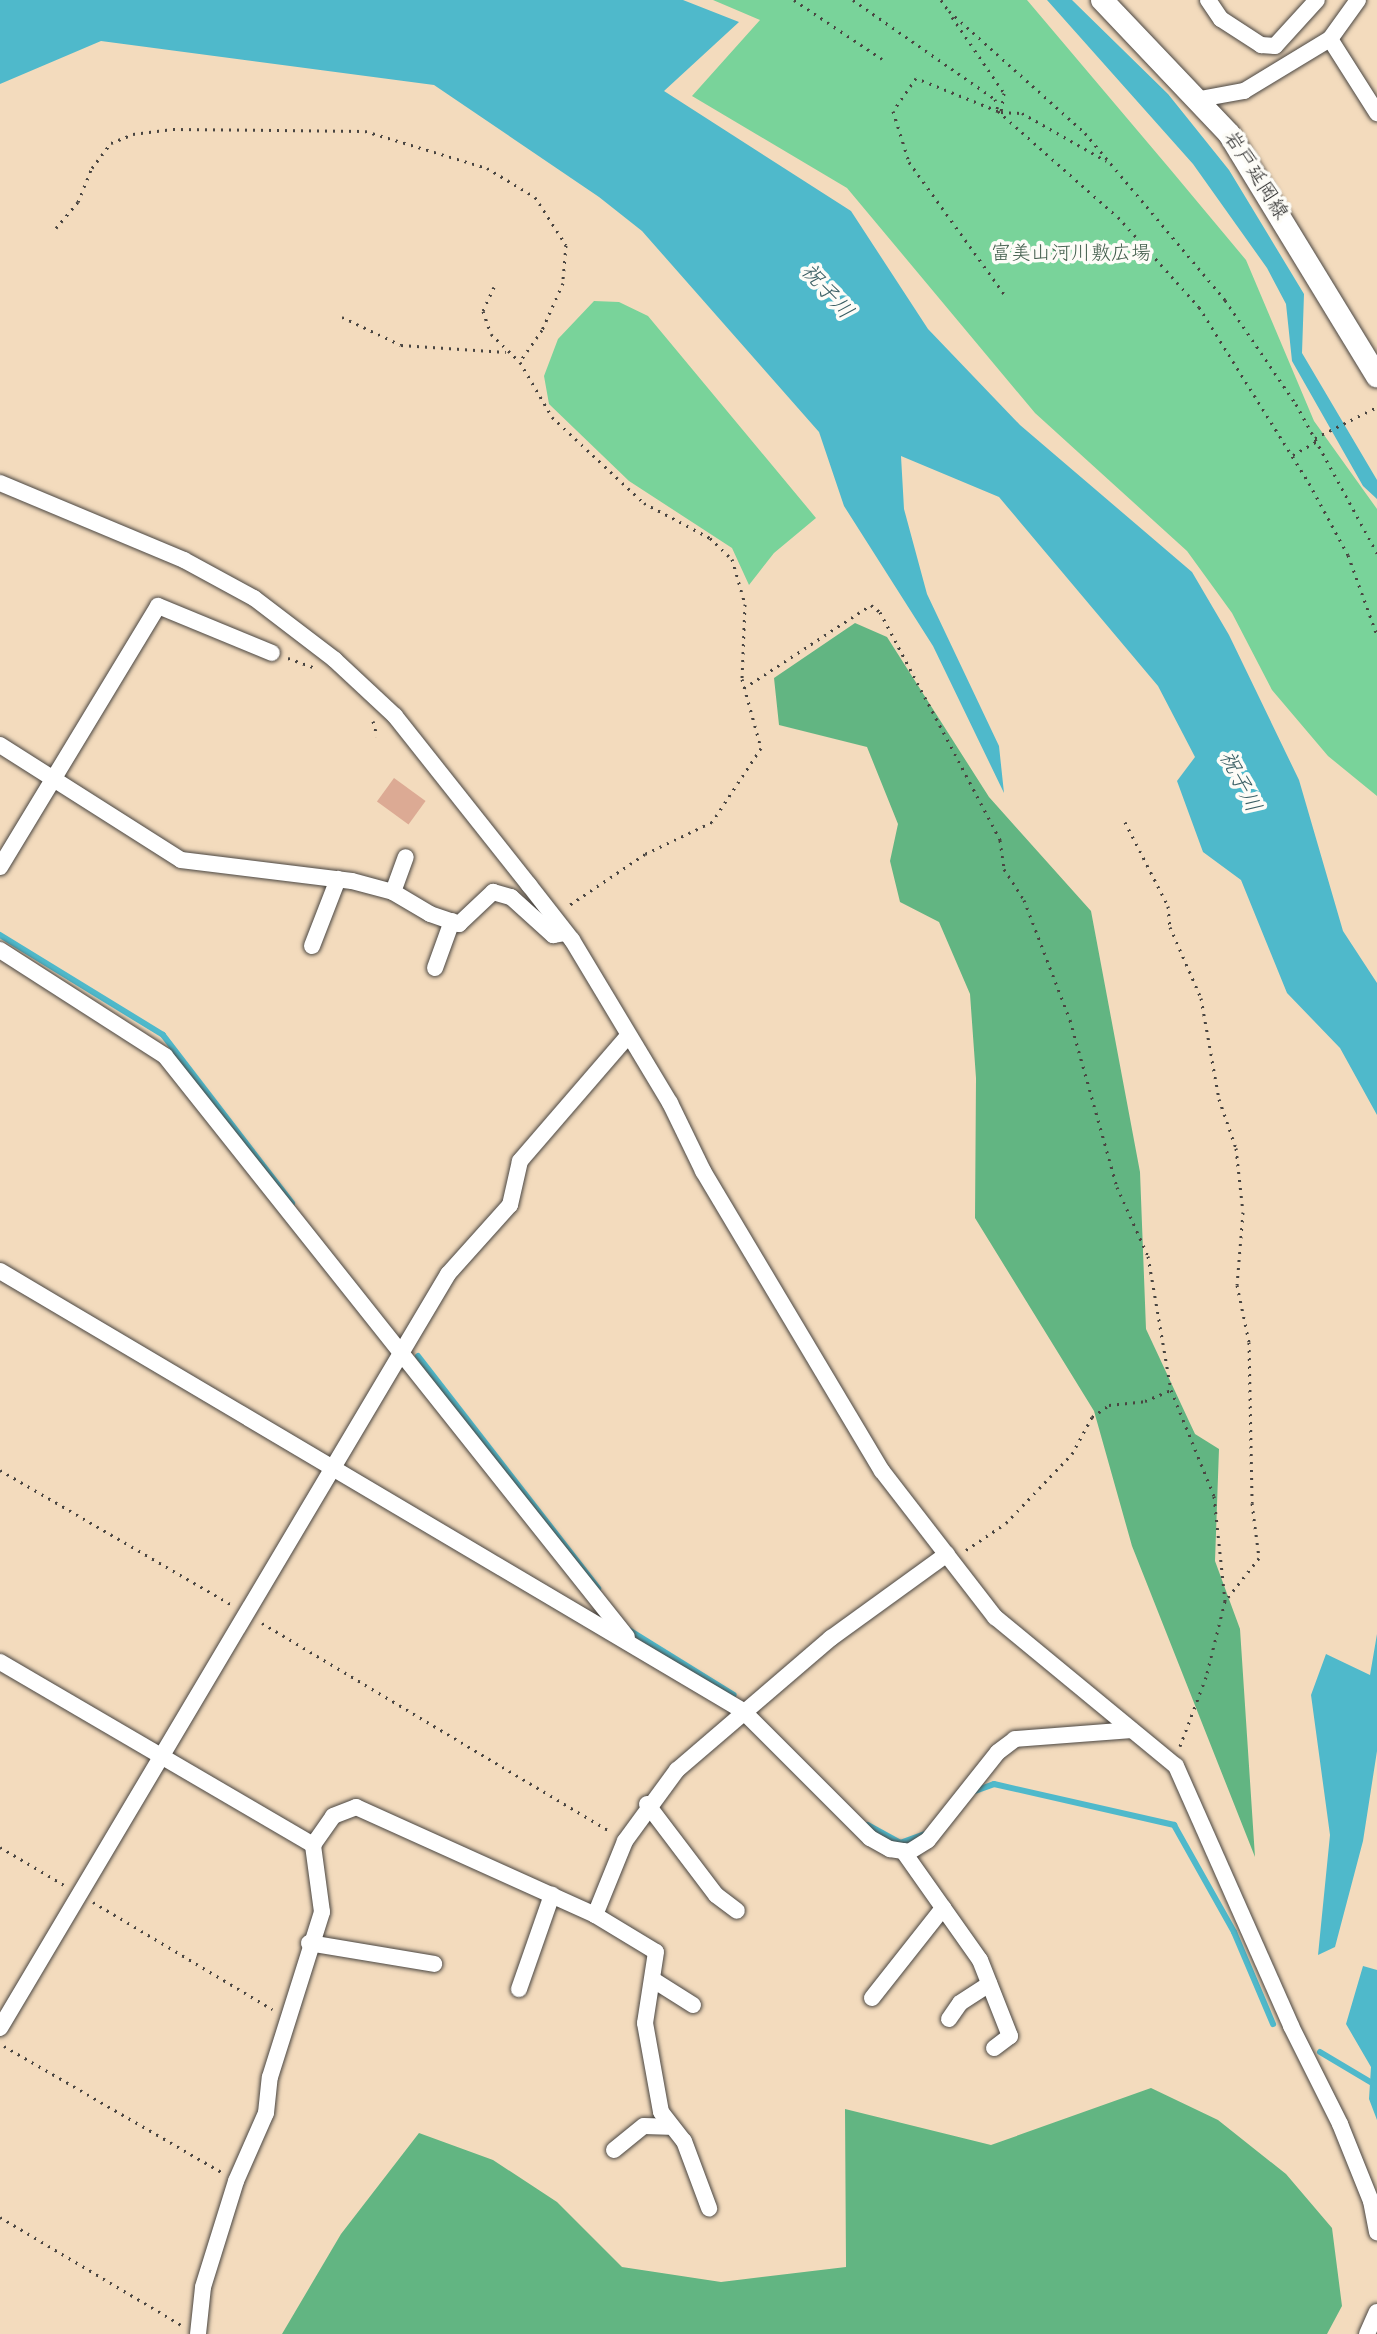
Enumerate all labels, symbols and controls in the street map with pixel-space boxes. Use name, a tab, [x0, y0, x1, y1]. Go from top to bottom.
street label: 岩戸延岡線	[1218, 128, 1292, 224]
park label: 富美山河川敷広場	[991, 242, 1151, 266]
water label: 祝子川	[794, 259, 858, 325]
water label: 祝子川	[1212, 747, 1266, 817]

